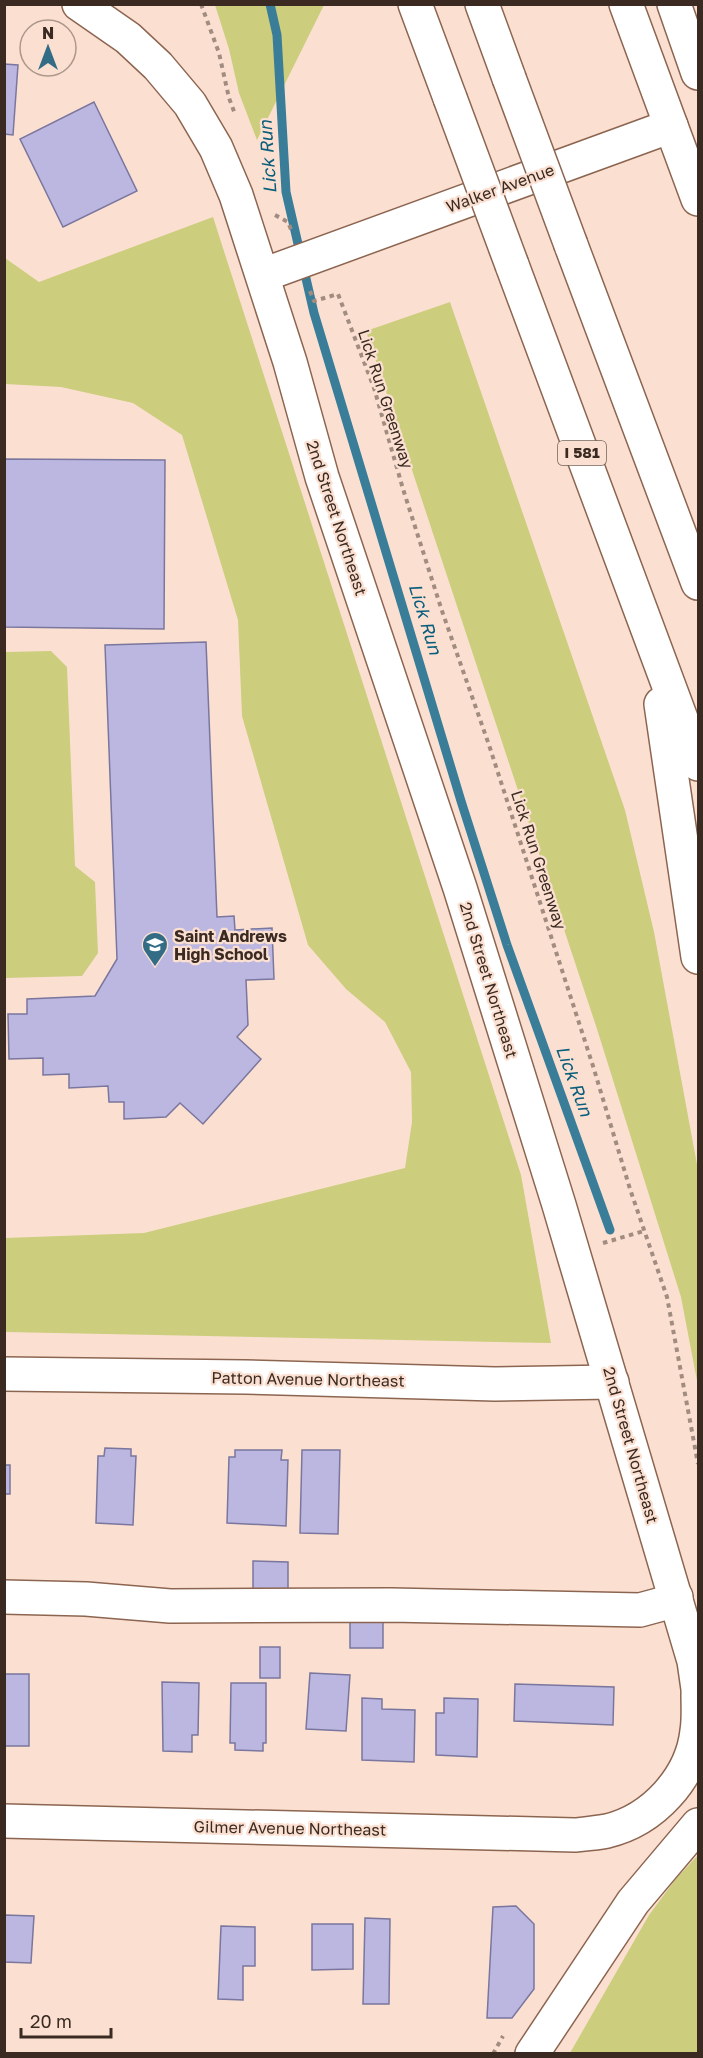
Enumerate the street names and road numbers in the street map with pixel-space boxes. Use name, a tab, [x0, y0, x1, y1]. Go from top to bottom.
street label: Walker Avenue	[443, 159, 557, 217]
street label: Lick Run Greenway	[354, 327, 418, 471]
street label: 2nd Street Northeast	[302, 438, 372, 598]
road number: I 581	[558, 441, 606, 465]
street label: Lick Run Greenway	[507, 788, 571, 932]
street label: 2nd Street Northeast	[456, 900, 522, 1060]
street label: 2nd Street Northeast	[599, 1364, 663, 1526]
street label: Patton Avenue Northeast	[211, 1367, 405, 1391]
street label: Gilmer Avenue Northeast	[194, 1816, 386, 1840]

